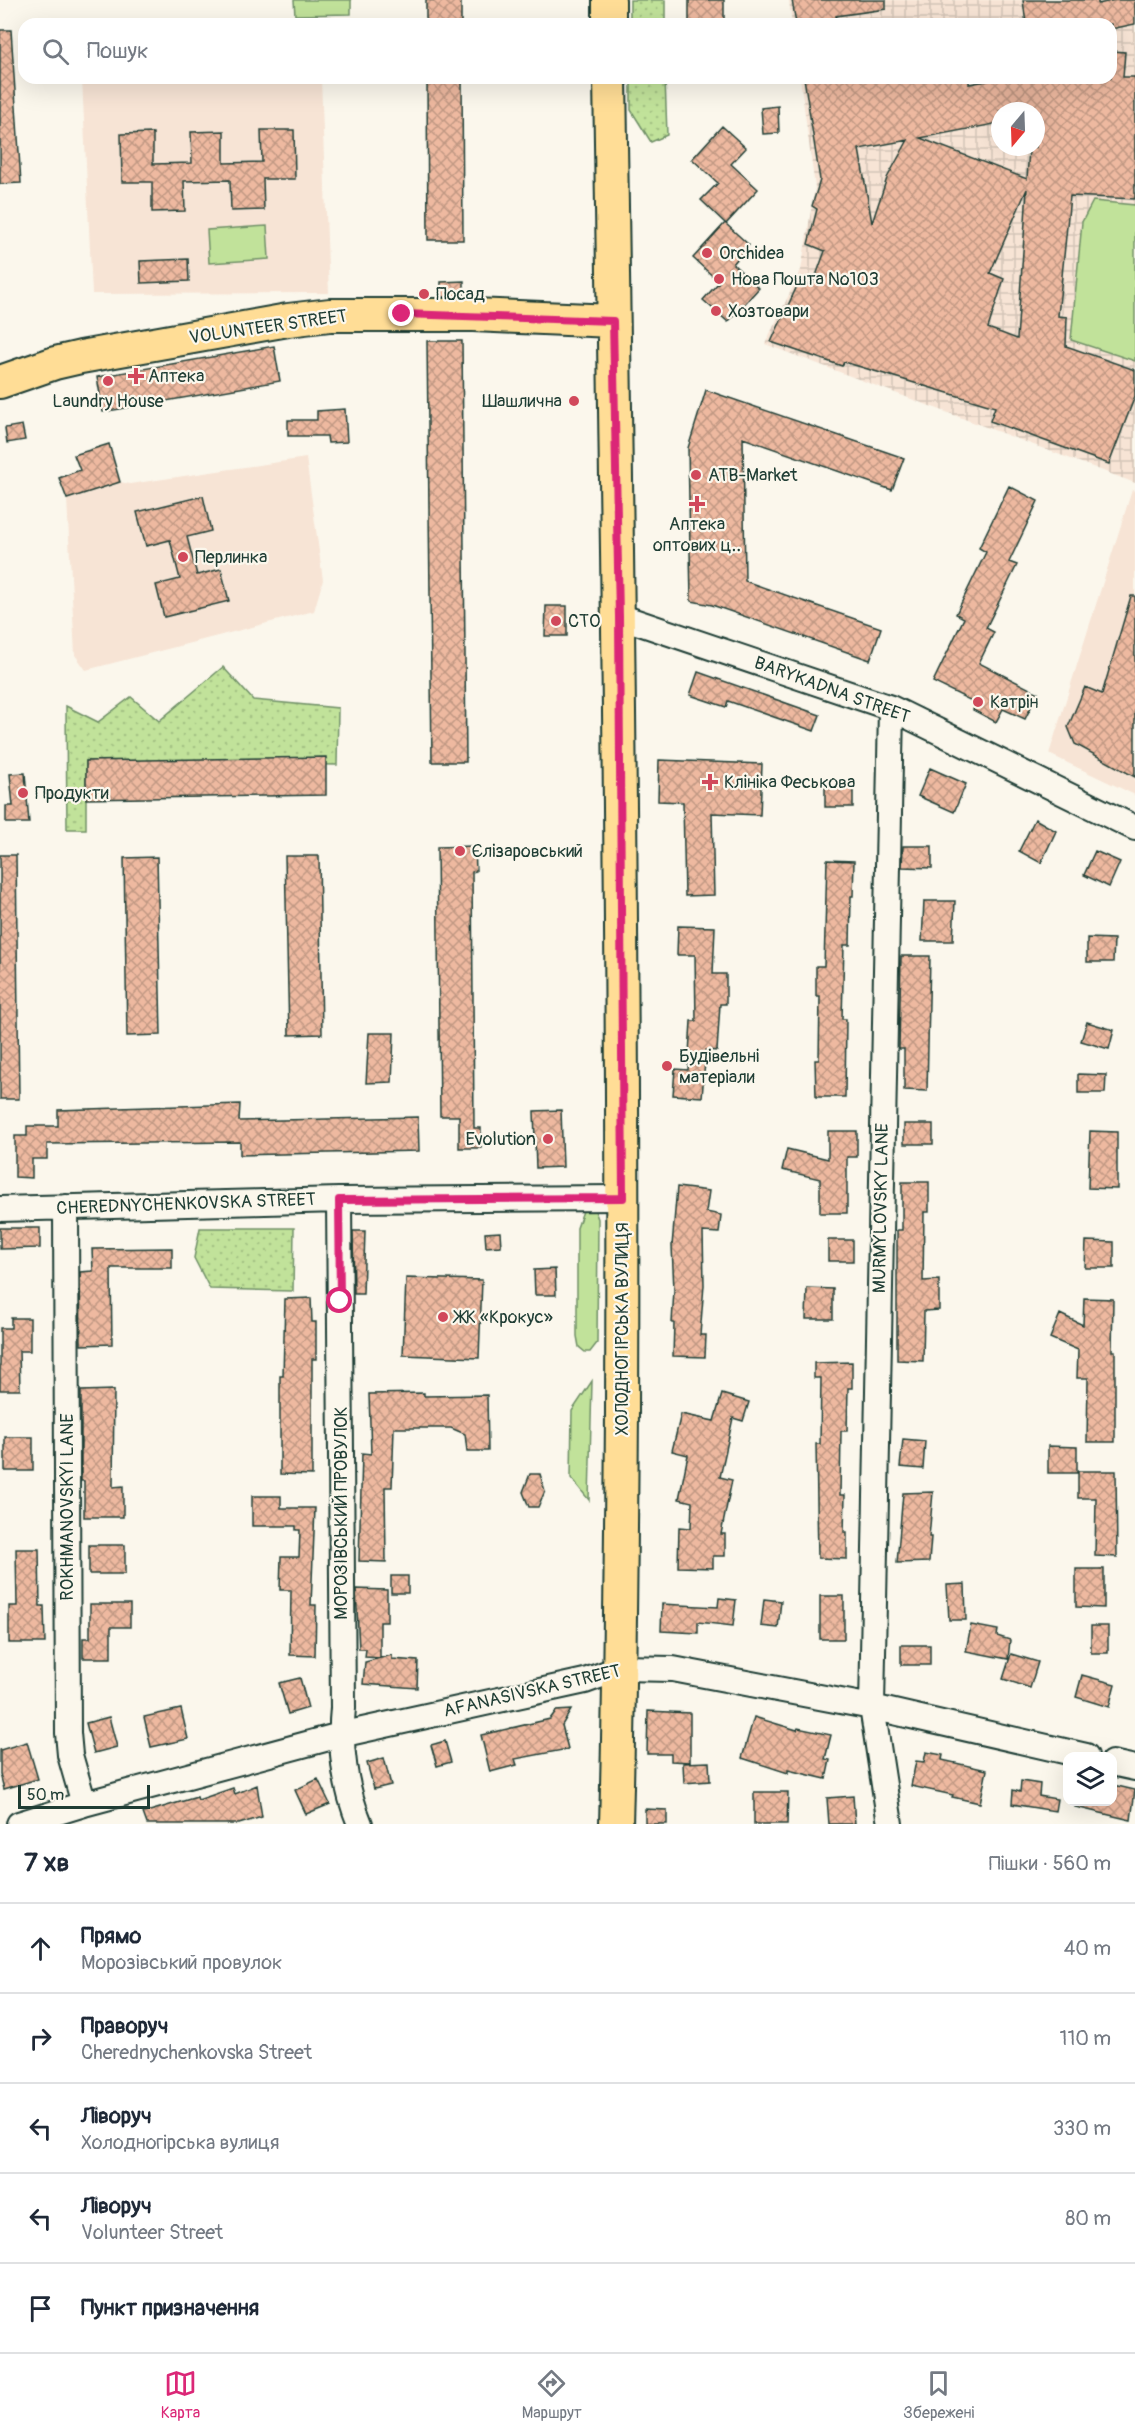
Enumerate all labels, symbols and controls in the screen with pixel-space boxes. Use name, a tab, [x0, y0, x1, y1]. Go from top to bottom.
search box	[18, 18, 1117, 84]
icon: search	[39, 35, 72, 68]
text: Пошук	[87, 37, 148, 65]
north arrow	[991, 102, 1045, 156]
place label: Orchidea	[719, 242, 784, 265]
marker: Orchidea	[700, 246, 714, 260]
place label: Нова Пошта №103	[731, 268, 879, 291]
marker: Нова Пошта №103	[712, 272, 726, 286]
place label: Посад	[436, 283, 485, 306]
marker: Посад	[417, 287, 431, 301]
route end	[388, 300, 414, 326]
place label: Хозтовари	[728, 300, 808, 323]
marker: Хозтовари	[709, 304, 723, 318]
street label: VOLUNTEER STREET	[188, 305, 348, 349]
place label: Аптека	[148, 365, 204, 388]
marker: Аптека	[129, 369, 143, 383]
marker: Laundry House	[101, 374, 115, 388]
place label: Laundry House	[52, 390, 164, 413]
place label: Шашлична	[482, 390, 562, 413]
marker: Шашлична	[567, 394, 581, 408]
place label: ATB-Market	[708, 464, 798, 487]
marker: ATB-Market	[689, 468, 703, 482]
marker: Аптека оптових ц‥	[690, 497, 704, 511]
place label: Аптека оптових ц‥	[653, 513, 741, 557]
place label: Перлинка	[195, 546, 267, 569]
marker: Перлинка	[176, 550, 190, 564]
place label: СТО	[568, 610, 601, 633]
marker: СТО	[549, 614, 563, 628]
street label: BARYKADNA STREET	[751, 651, 913, 729]
place label: Катрін	[990, 691, 1038, 714]
marker: Катрін	[971, 695, 985, 709]
place label: Клініка Феськова	[724, 771, 855, 794]
marker: Клініка Феськова	[701, 773, 719, 791]
place label: Продукти	[35, 782, 109, 805]
marker: Продукти	[16, 786, 30, 800]
place label: Єлізаровський	[472, 840, 583, 863]
marker: Єлізаровський	[453, 844, 467, 858]
place label: Будівельні матеріали	[679, 1045, 759, 1089]
marker: Будівельні матеріали	[660, 1059, 674, 1073]
street label: MURMYLOVSKY LANE	[868, 1123, 894, 1293]
place label: Evolution	[465, 1128, 536, 1151]
marker: Evolution	[541, 1132, 555, 1146]
street label: CHEREDNYCHENKOVSKA STREET	[56, 1188, 316, 1220]
street label: ХОЛОДНОГІРСЬКА ВУЛИЦЯ	[611, 1222, 634, 1436]
route start	[326, 1287, 352, 1313]
place label: ЖК «Крокус»	[452, 1306, 553, 1329]
marker: ЖК «Крокус»	[436, 1310, 450, 1324]
street label: МОРОЗІВСЬКИЙ ПРОВУЛОК	[330, 1406, 353, 1620]
street label: ROKHMANOVSKYI LANE	[56, 1413, 79, 1601]
street label: AFANASIVSKA STREET	[441, 1659, 623, 1723]
map controls	[1063, 1752, 1117, 1806]
button: layers	[1063, 1752, 1117, 1806]
scale bar	[18, 1782, 150, 1810]
text: 50 m	[27, 1785, 64, 1805]
text: 7 хв	[24, 1847, 69, 1879]
text: Пішки · 560 m	[989, 1851, 1111, 1876]
text: Прямо	[81, 1922, 141, 1950]
icon: ahead	[24, 1932, 57, 1965]
text: 40 m	[1064, 1936, 1111, 1961]
text: Морозівський провулок	[81, 1950, 282, 1975]
text: Праворуч	[81, 2012, 168, 2040]
icon: right	[24, 2022, 57, 2055]
text: 110 m	[1060, 2026, 1111, 2051]
text: Cherednychenkovska Street	[81, 2040, 312, 2065]
text: Ліворуч	[81, 2102, 152, 2130]
icon: left	[24, 2112, 57, 2145]
text: 330 m	[1053, 2116, 1111, 2141]
text: Холодногірська вулиця	[81, 2130, 279, 2155]
text: Ліворуч	[81, 2192, 152, 2220]
icon: left	[24, 2202, 57, 2235]
text: 80 m	[1065, 2206, 1111, 2231]
text: Volunteer Street	[81, 2220, 223, 2245]
icon: arrive	[24, 2292, 57, 2325]
text: Пункт призначення	[81, 2294, 259, 2322]
tab: Карта	[161, 2367, 200, 2423]
tab: Маршрут	[522, 2367, 582, 2423]
tab: Збережені	[903, 2367, 974, 2423]

